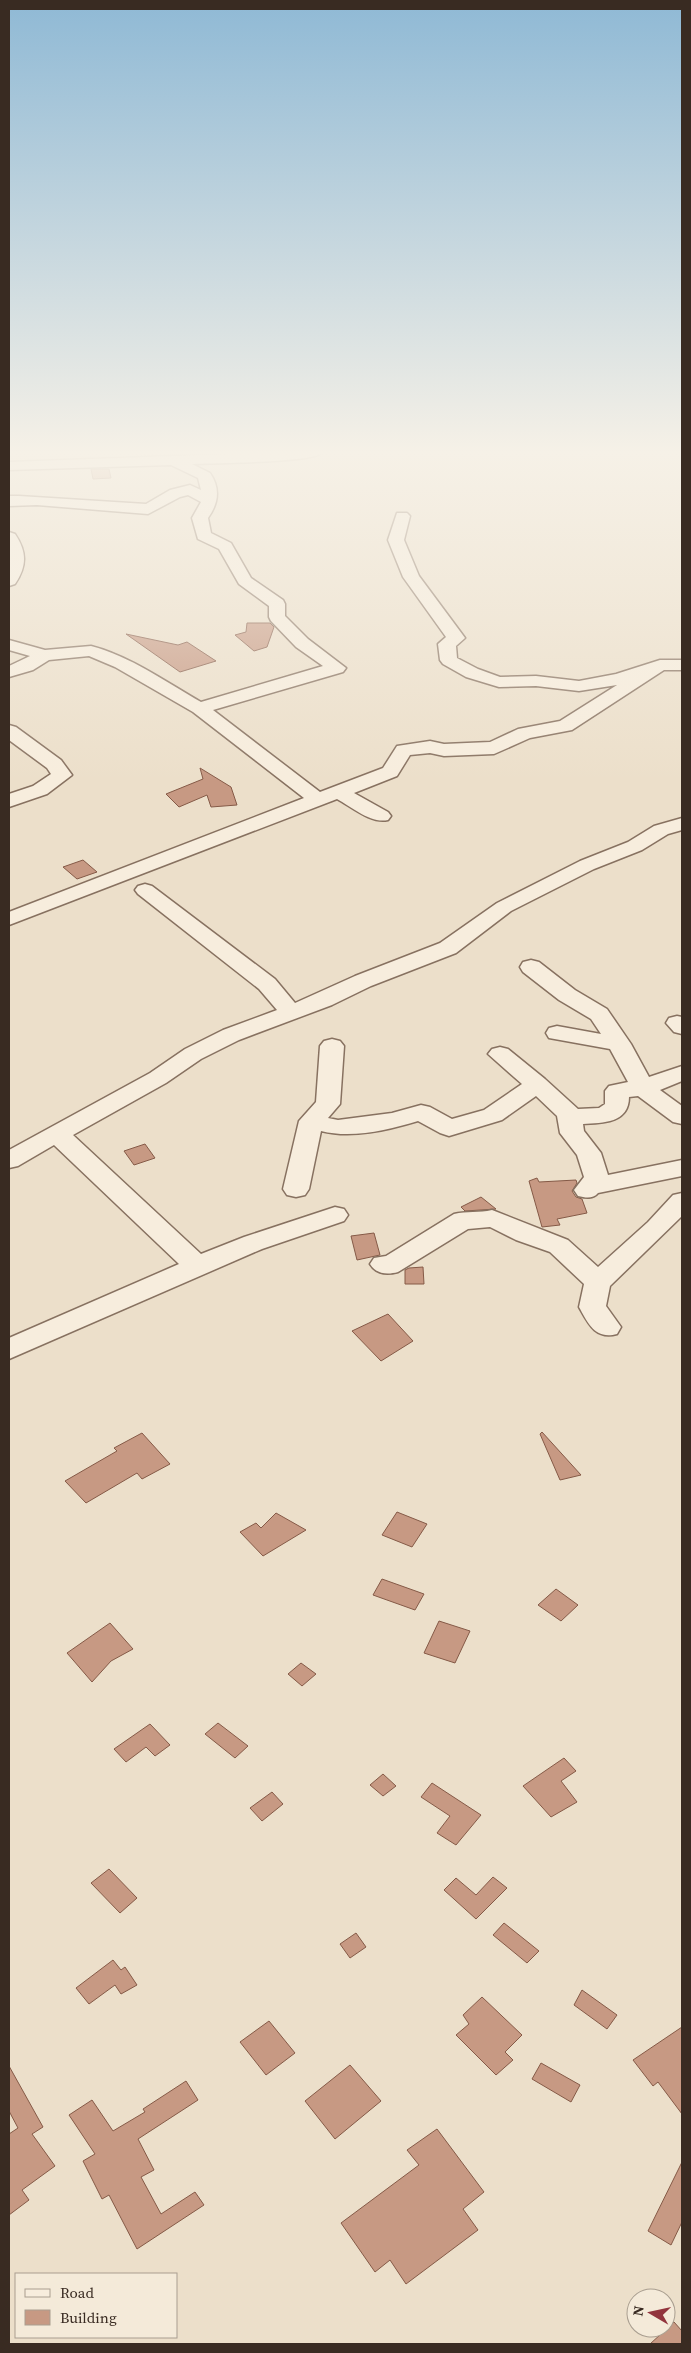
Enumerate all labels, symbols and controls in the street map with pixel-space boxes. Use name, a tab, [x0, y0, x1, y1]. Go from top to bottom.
legend	[15, 2273, 178, 2338]
text: Road	[60, 2282, 94, 2303]
north arrow	[626, 2288, 676, 2338]
text: N	[627, 2304, 649, 2318]
text: Building	[60, 2307, 117, 2328]

